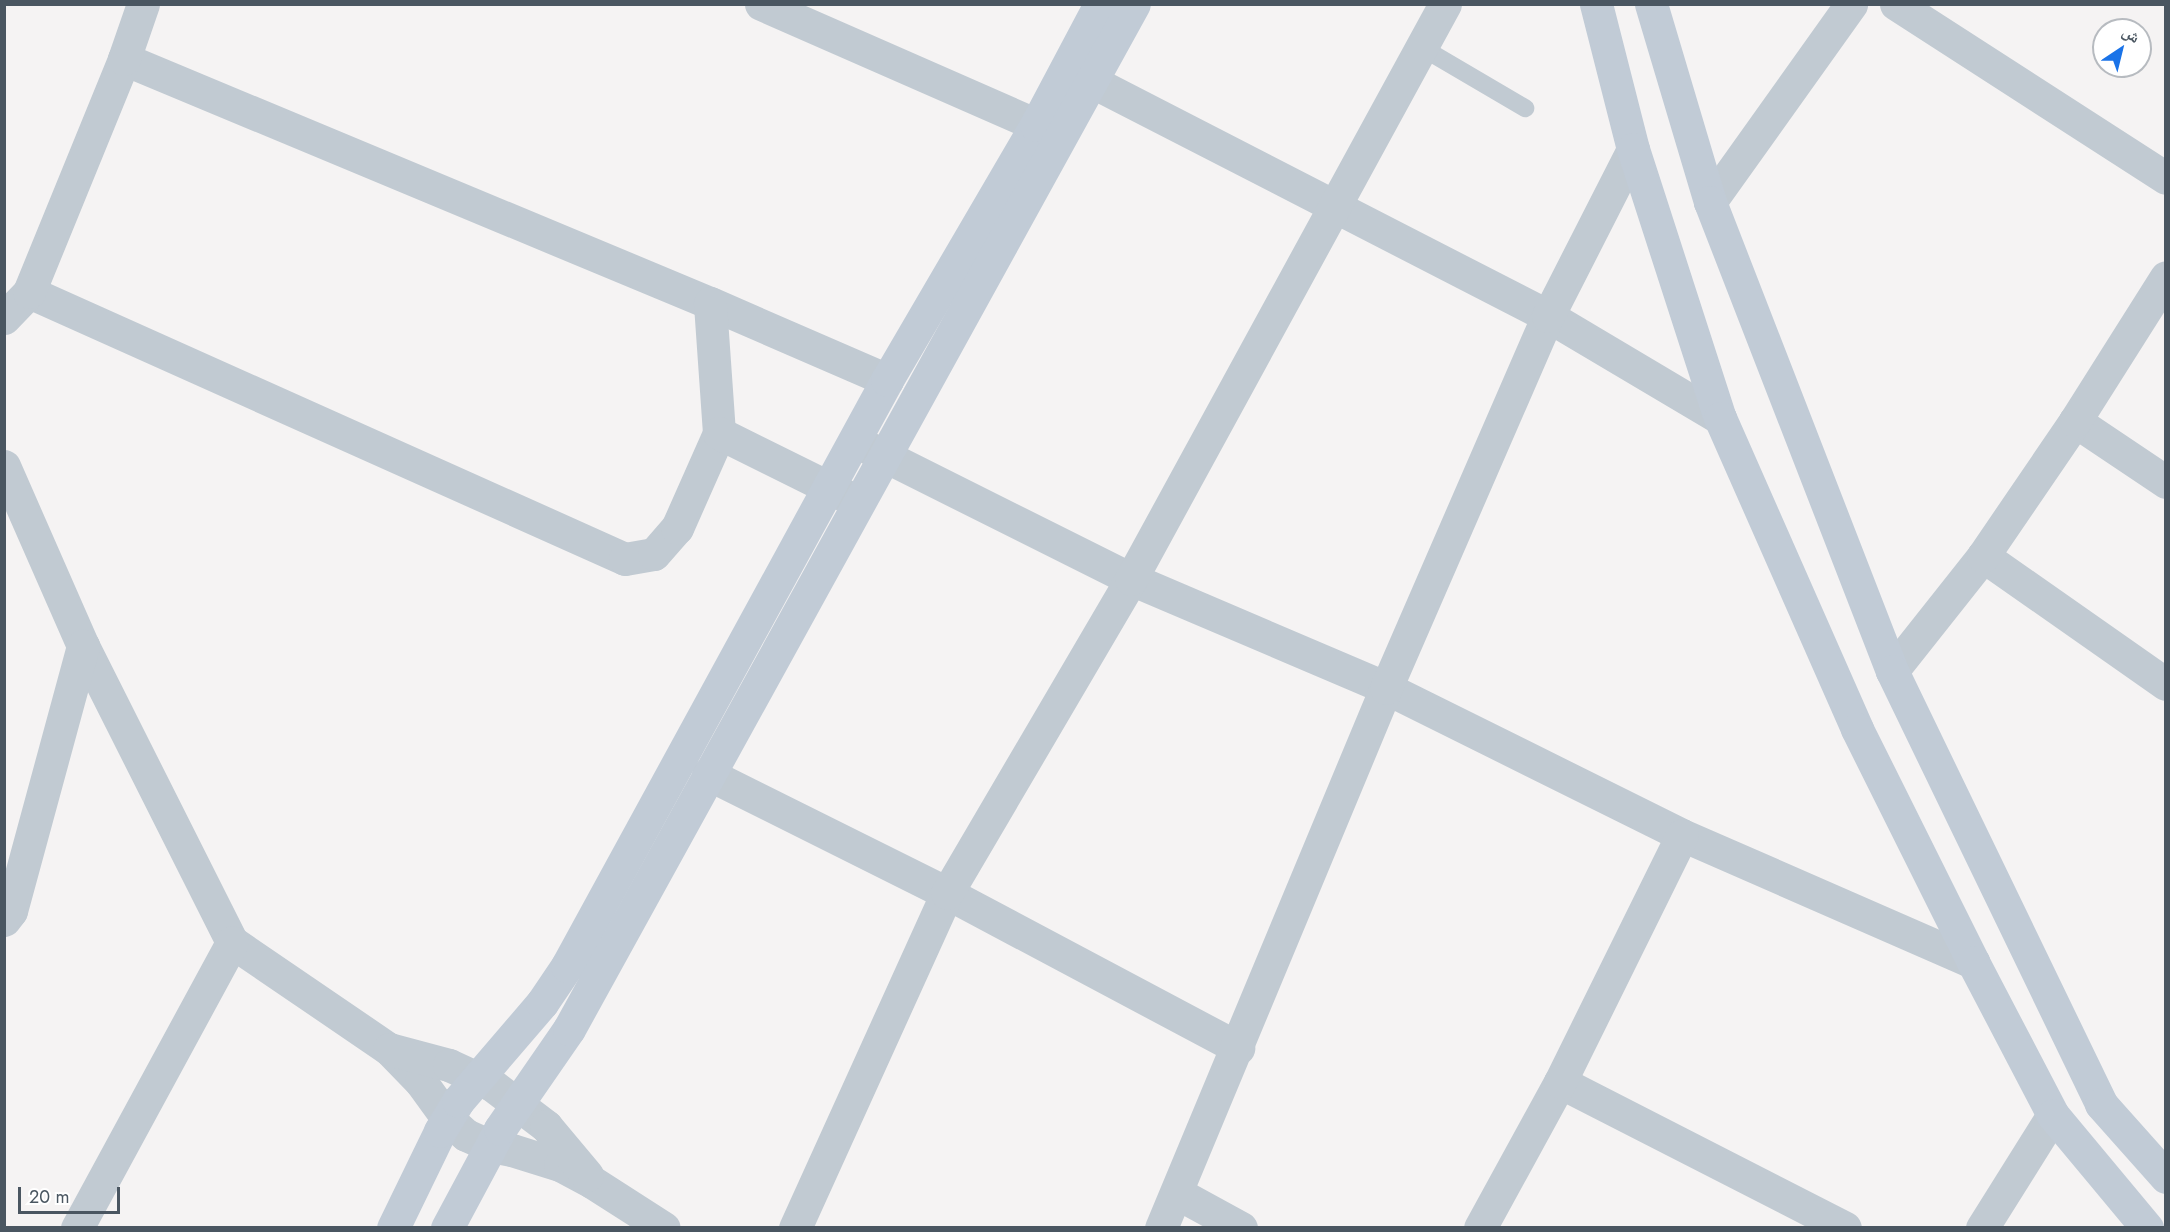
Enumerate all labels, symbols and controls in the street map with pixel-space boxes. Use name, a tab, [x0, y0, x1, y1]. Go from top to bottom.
north arrow	[2092, 18, 2152, 78]
text: ش	[2118, 20, 2145, 49]
scale bar	[21, 1175, 123, 1213]
text: 20 m	[29, 1184, 69, 1210]

